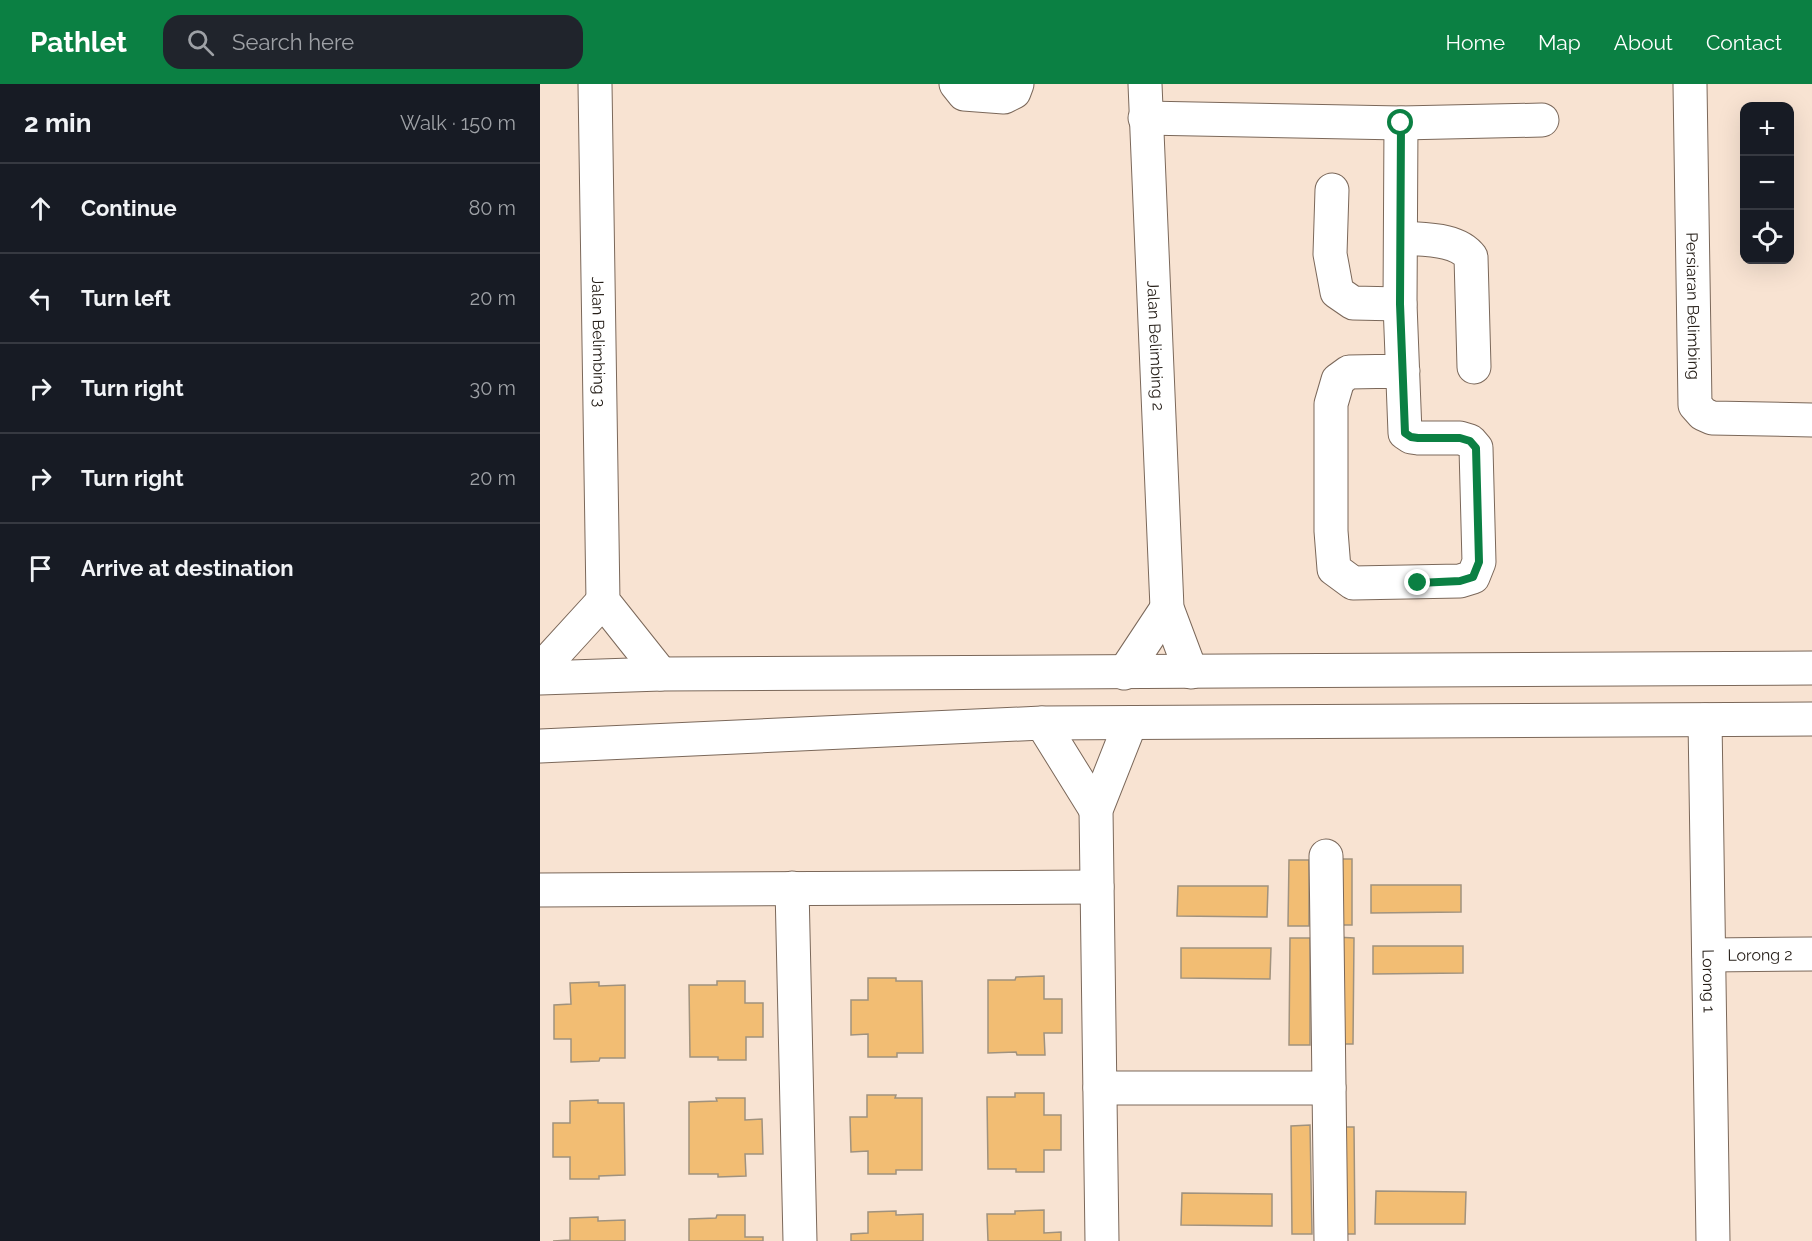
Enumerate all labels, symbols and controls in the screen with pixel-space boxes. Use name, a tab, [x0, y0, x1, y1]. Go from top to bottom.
search box	[163, 15, 583, 69]
text: Pathlet	[30, 26, 127, 59]
icon: search	[184, 26, 217, 59]
text: Search here	[232, 29, 354, 55]
text: Home	[1446, 30, 1505, 55]
text: Map	[1538, 30, 1581, 55]
text: About	[1614, 30, 1673, 55]
text: Contact	[1706, 30, 1782, 55]
map controls	[1740, 102, 1794, 264]
button: +	[1740, 102, 1794, 156]
text: 2 min	[24, 108, 91, 138]
route start	[1387, 109, 1413, 135]
text: Walk · 150 m	[400, 111, 516, 135]
button: −	[1740, 156, 1794, 210]
icon: ahead	[24, 192, 57, 225]
text: Continue	[81, 195, 177, 221]
text: 80 m	[468, 196, 516, 220]
button: locate	[1740, 210, 1794, 264]
street label: Persiaran Belimbing	[1683, 232, 1704, 380]
street label: Jalan Belimbing 3	[588, 276, 610, 407]
street label: Jalan Belimbing 2	[1144, 280, 1168, 411]
icon: left	[24, 282, 57, 315]
text: Turn left	[81, 285, 171, 311]
text: 20 m	[470, 286, 516, 310]
icon: right	[24, 372, 57, 405]
text: Turn right	[81, 375, 184, 401]
text: 30 m	[470, 376, 516, 400]
icon: right	[24, 462, 57, 495]
text: Turn right	[81, 465, 184, 491]
text: 20 m	[470, 466, 516, 490]
icon: arrive	[24, 552, 57, 585]
text: Arrive at destination	[81, 555, 294, 581]
route end	[1404, 569, 1430, 595]
street label: Lorong 2	[1727, 945, 1793, 964]
street label: Lorong 1	[1699, 949, 1719, 1013]

